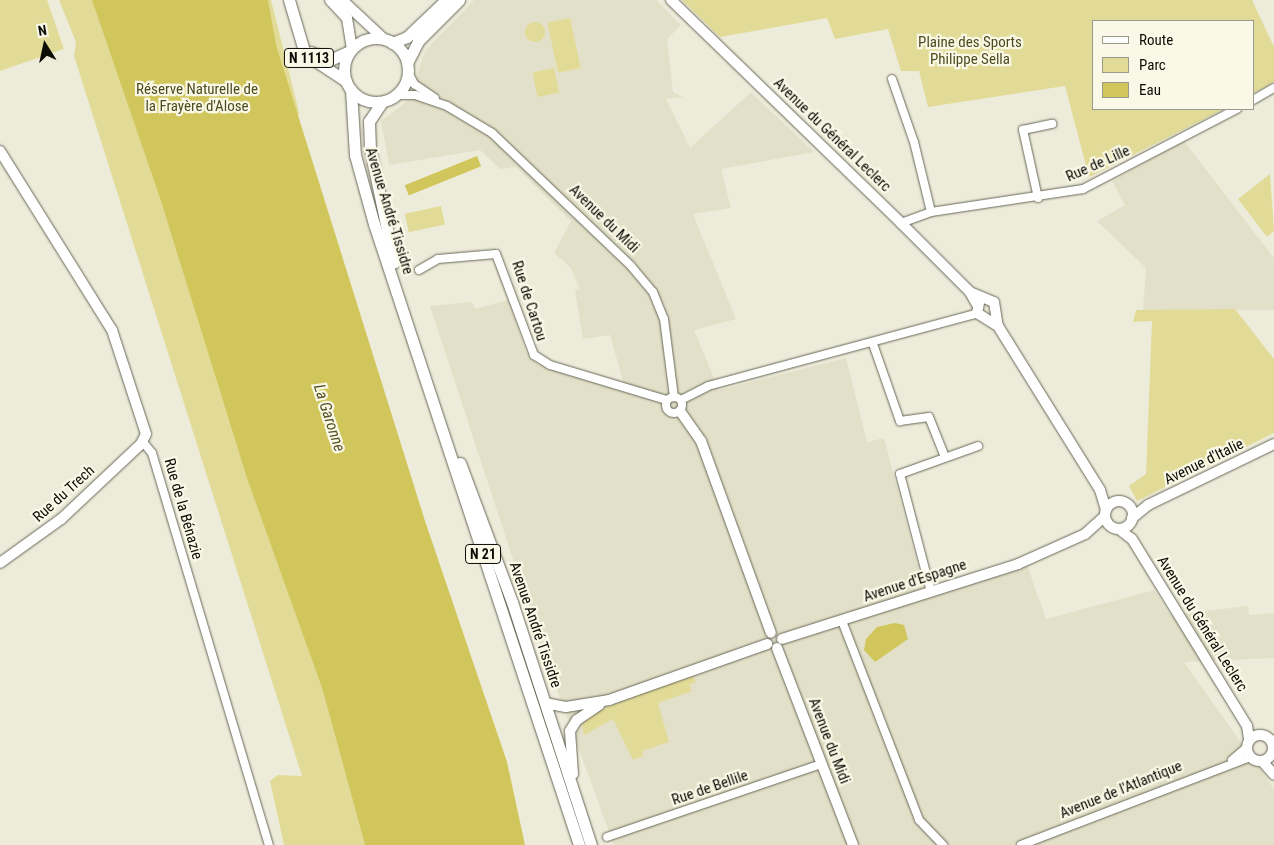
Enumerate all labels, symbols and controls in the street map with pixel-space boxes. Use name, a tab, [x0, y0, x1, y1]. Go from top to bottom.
north arrow	[20, 20, 70, 70]
legend	[1092, 20, 1254, 110]
text: N	[37, 22, 48, 39]
text: Route	[1139, 31, 1173, 49]
park label: Plaine des Sports Philippe Sella	[918, 33, 1022, 68]
road number: N 1113	[283, 46, 335, 70]
text: Parc	[1139, 56, 1166, 74]
street label: Avenue du Général Leclerc	[770, 74, 894, 196]
park label: Réserve Naturelle de la Frayère d'Alose	[136, 80, 258, 115]
text: Eau	[1139, 81, 1161, 99]
street label: Rue de Lille	[1063, 142, 1133, 186]
street label: Avenue André Tissidre	[361, 145, 417, 277]
street label: Avenue du Midi	[565, 181, 643, 257]
street label: Rue de Cartou	[508, 259, 550, 343]
water label: La Garonne	[309, 382, 349, 454]
street label: Avenue d'Italie	[1161, 435, 1247, 489]
street label: Rue de la Bénazie	[160, 456, 206, 562]
street label: Rue du Trech	[29, 462, 99, 526]
road number: N 21	[464, 542, 502, 566]
street label: Avenue du Général Leclerc	[1153, 553, 1251, 695]
street label: Avenue d'Espagne	[861, 556, 969, 606]
street label: Avenue André Tissidre	[505, 560, 565, 690]
street label: Avenue du Midi	[804, 696, 854, 786]
street label: Avenue de l'Atlantique	[1057, 757, 1185, 823]
street label: Rue de Bellile	[669, 767, 751, 809]

